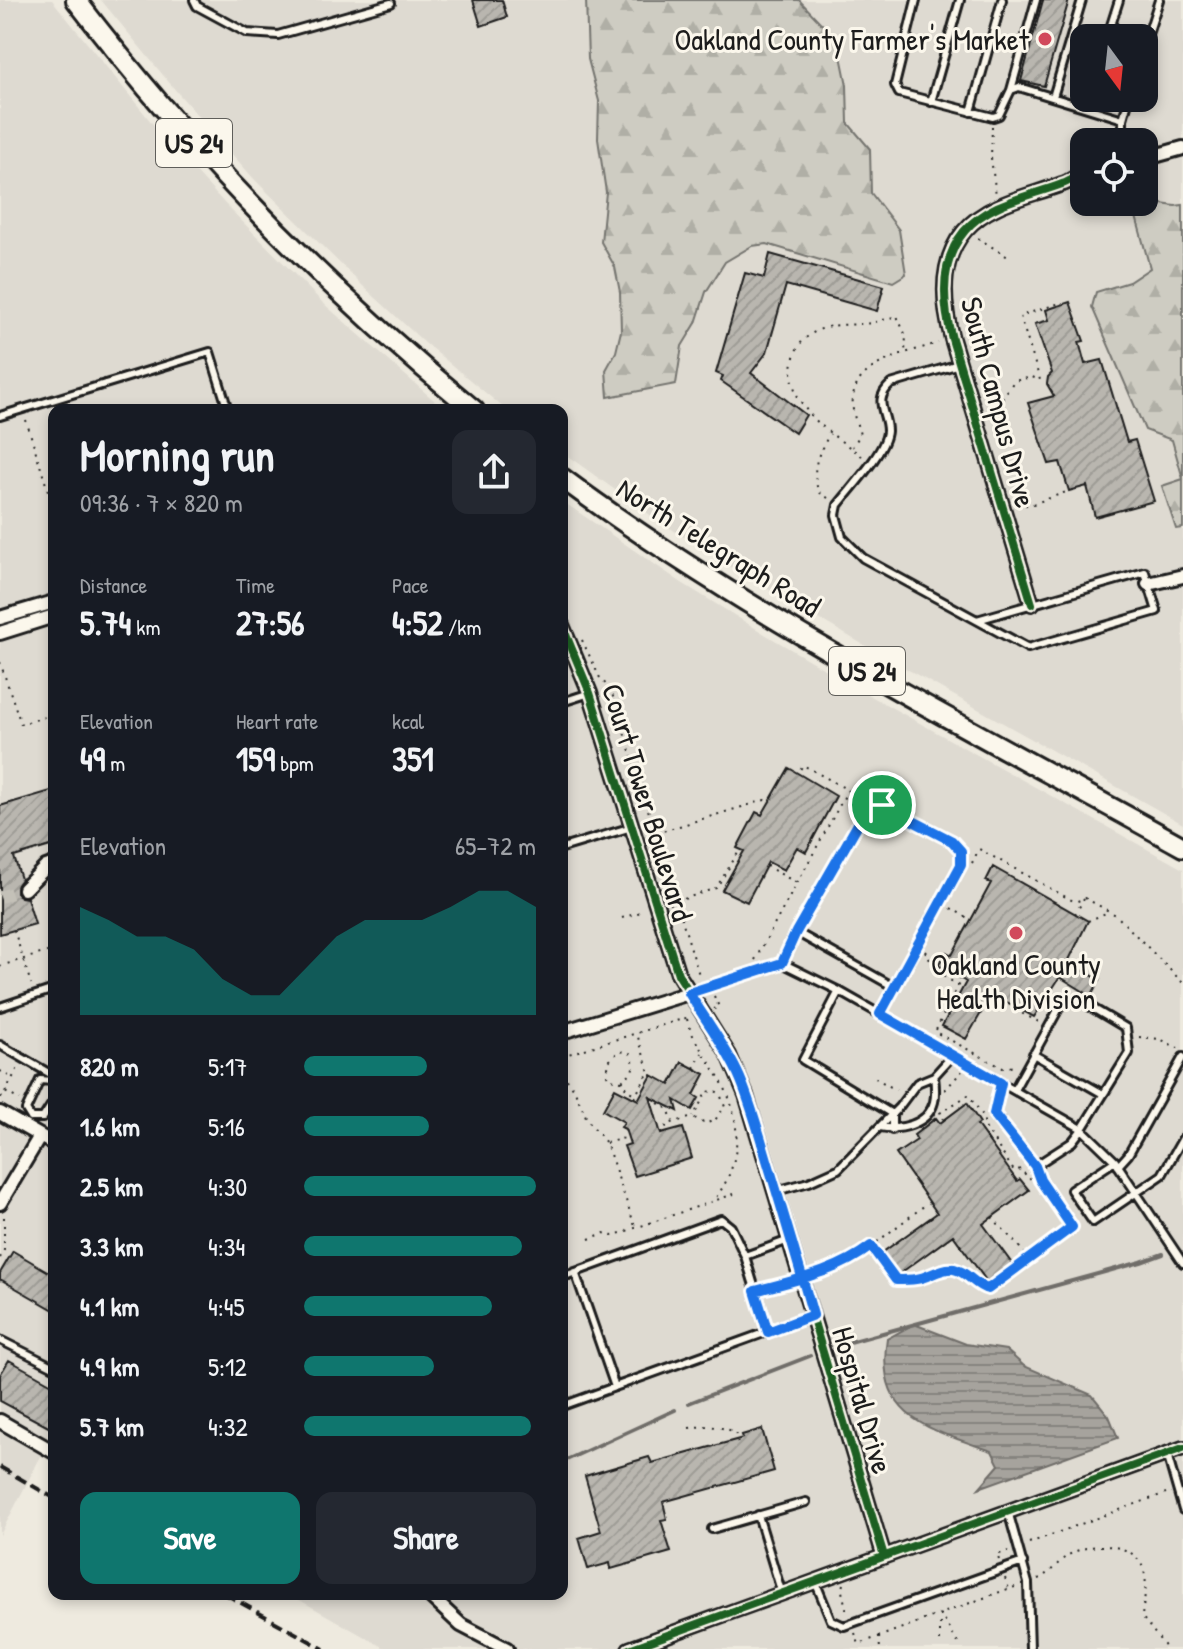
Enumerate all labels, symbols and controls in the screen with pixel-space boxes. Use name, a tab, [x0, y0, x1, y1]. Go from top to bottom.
place label: Oakland County Farmer's Market	[675, 19, 1030, 59]
north arrow	[1070, 24, 1158, 112]
map controls	[1070, 24, 1158, 216]
marker: Oakland County Farmer's Market	[1036, 30, 1054, 48]
road number: US 24	[156, 119, 232, 167]
button: locate	[1070, 128, 1158, 216]
street label: South Campus Drive	[952, 292, 1046, 512]
text: Morning run	[80, 425, 275, 485]
button: share	[452, 430, 536, 514]
street label: North Telegraph Road	[609, 468, 829, 626]
text: 09:36 · 7 × 820 m	[80, 485, 243, 520]
text: Distance	[80, 570, 147, 600]
text: Time	[236, 570, 275, 600]
text: Pace	[392, 570, 429, 600]
text: 5.74	[80, 600, 131, 646]
text: 27:56	[236, 600, 305, 646]
text: 4:52	[392, 600, 443, 646]
text: km	[131, 612, 160, 642]
text: /km	[443, 612, 481, 642]
road number: US 24	[829, 647, 905, 695]
street label: Court Tower Boulevard	[593, 679, 703, 926]
text: Elevation	[80, 706, 153, 736]
text: Heart rate	[236, 706, 318, 736]
text: kcal	[392, 706, 424, 736]
text: 49	[80, 736, 105, 782]
text: 159	[236, 736, 275, 782]
text: 351	[392, 736, 434, 782]
text: m	[105, 748, 125, 778]
text: bpm	[275, 748, 314, 778]
pin	[848, 771, 916, 839]
icon: arrive	[860, 783, 904, 827]
text: Elevation	[80, 828, 166, 863]
text: 65–72 m	[455, 828, 536, 863]
marker: Oakland County Health Division	[1007, 924, 1025, 942]
place label: Oakland County Health Division	[931, 944, 1101, 1018]
text: 820 m	[80, 1049, 139, 1084]
text: 5:17	[208, 1049, 247, 1084]
text: 1.6 km	[80, 1109, 140, 1144]
text: 5:16	[208, 1109, 245, 1144]
text: 2.5 km	[80, 1169, 143, 1204]
text: 4:30	[208, 1169, 247, 1204]
text: 3.3 km	[80, 1229, 143, 1264]
text: 4:34	[208, 1229, 245, 1264]
text: 4.1 km	[80, 1289, 139, 1324]
text: 4:45	[208, 1289, 245, 1324]
street label: Hospital Drive	[823, 1322, 903, 1478]
text: 4.9 km	[80, 1349, 139, 1384]
text: 5:12	[208, 1349, 247, 1384]
text: 5.7 km	[80, 1409, 144, 1444]
text: 4:32	[208, 1409, 248, 1444]
button: Save	[80, 1492, 300, 1584]
button: Share	[316, 1492, 536, 1584]

